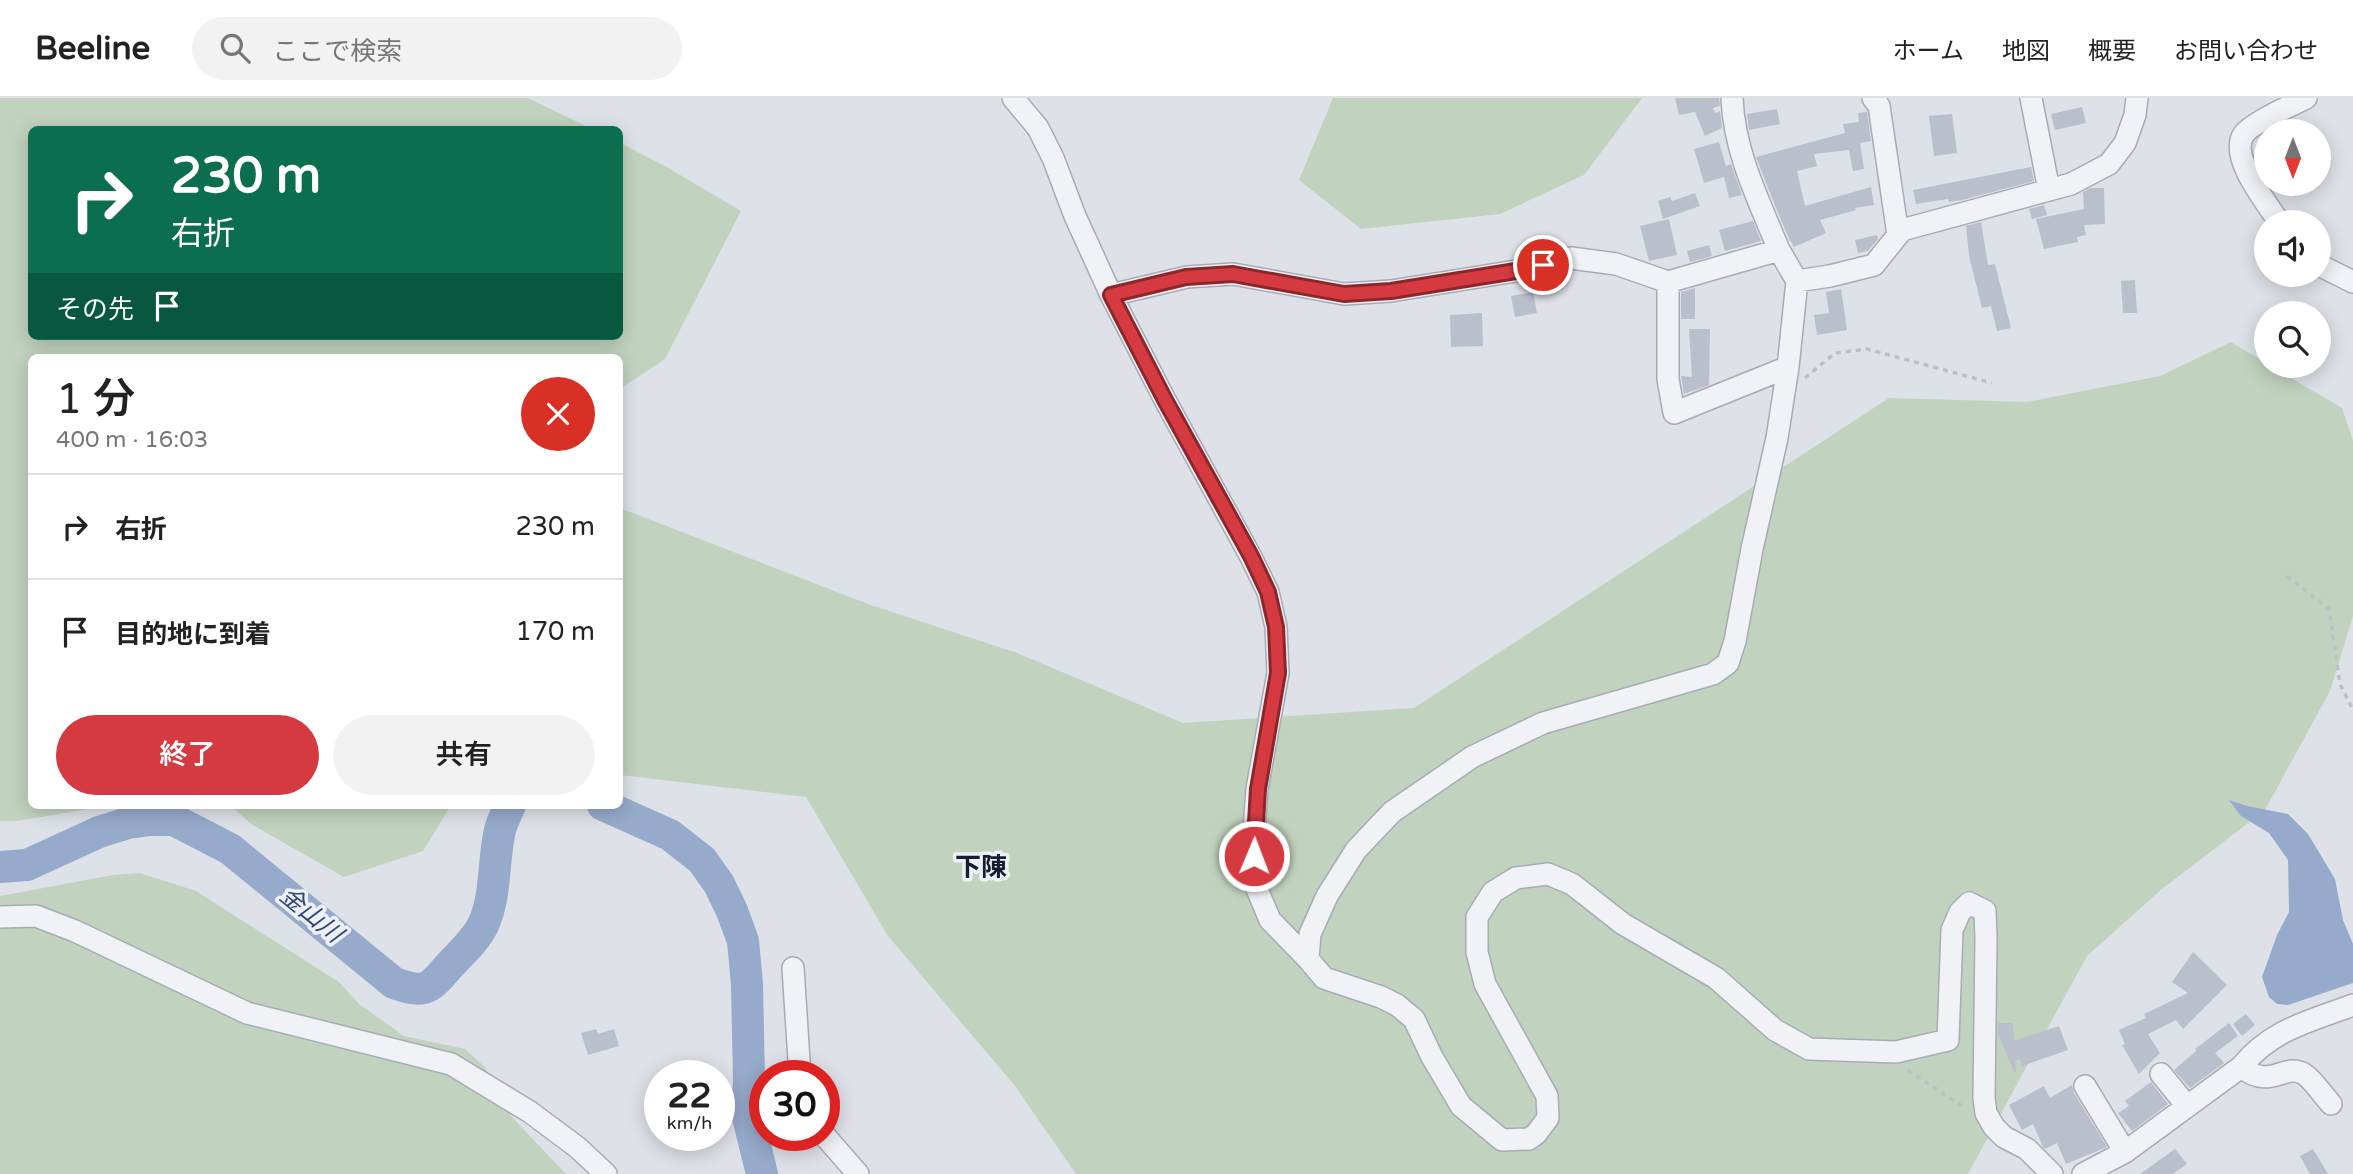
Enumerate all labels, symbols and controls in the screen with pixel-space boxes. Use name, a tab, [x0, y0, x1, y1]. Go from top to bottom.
search box	[192, 17, 682, 80]
text: Beeline	[35, 29, 150, 68]
icon: search	[216, 29, 254, 67]
text: ここで検索	[272, 36, 402, 67]
text: ホーム	[1893, 37, 1964, 66]
text: 地図	[2002, 37, 2050, 66]
text: 概要	[2088, 37, 2136, 66]
text: お問い合わせ	[2174, 37, 2318, 66]
north arrow	[2254, 119, 2331, 196]
map controls	[2254, 119, 2331, 378]
text: 230 m	[171, 147, 321, 206]
icon: right	[56, 154, 147, 245]
button: sound	[2254, 210, 2331, 287]
text: 右折	[171, 215, 235, 253]
pin	[1513, 235, 1573, 295]
icon: arrive	[1524, 246, 1562, 284]
icon: arrive	[148, 287, 186, 325]
text: その先	[56, 294, 134, 325]
button: search	[2254, 301, 2331, 378]
text: 1 分	[56, 374, 135, 425]
button: close	[521, 377, 595, 451]
text: 400 m · 16:03	[56, 426, 208, 454]
icon: right	[56, 508, 94, 546]
text: 230 m	[515, 511, 595, 542]
text: 右折	[115, 514, 167, 545]
icon: arrive	[56, 613, 94, 651]
text: 170 m	[515, 616, 595, 647]
text: 目的地に到着	[115, 619, 271, 650]
button: 終了	[56, 715, 319, 795]
button: 共有	[333, 715, 595, 795]
position arrow	[1217, 819, 1291, 893]
district label: 下陳	[955, 852, 1007, 883]
water label: 金山川	[274, 881, 350, 951]
speed limit sign: 30	[749, 1060, 840, 1151]
text: 22	[668, 1075, 711, 1117]
text: km/h	[667, 1112, 712, 1134]

